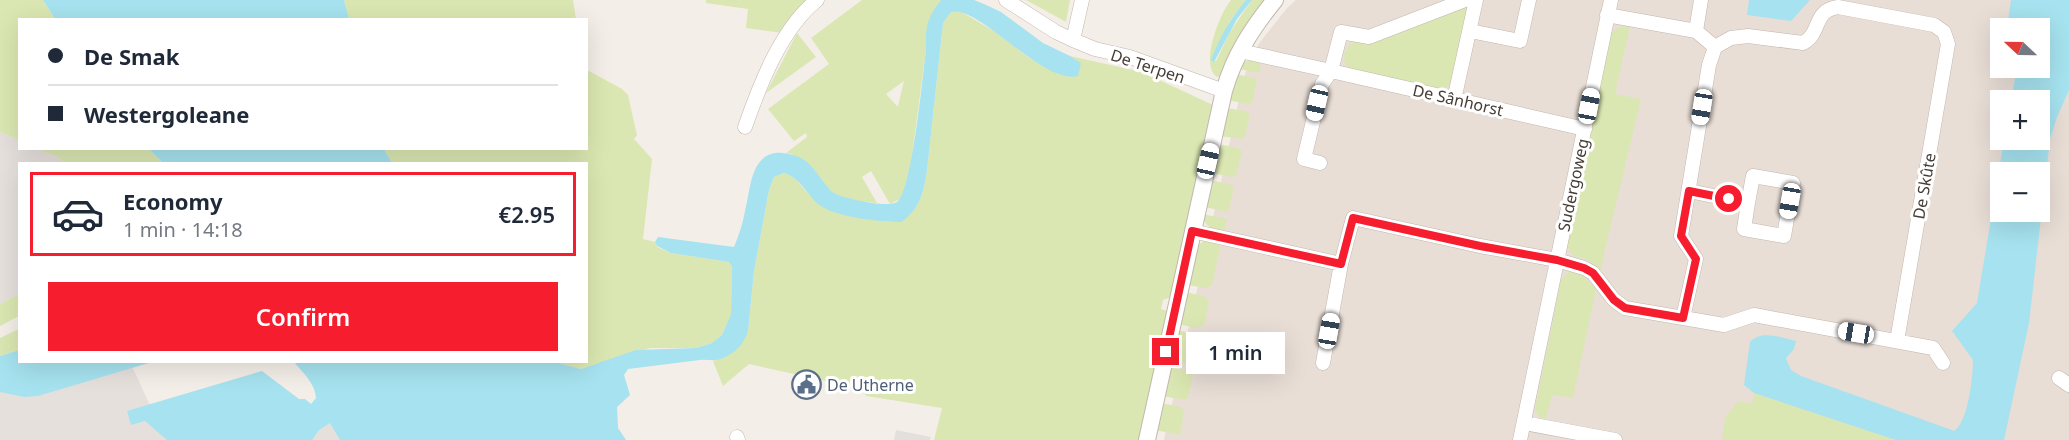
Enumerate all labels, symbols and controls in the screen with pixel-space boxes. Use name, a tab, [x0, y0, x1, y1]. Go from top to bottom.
north arrow	[1990, 18, 2050, 78]
map controls	[1990, 18, 2050, 222]
text: De Smak	[84, 41, 179, 71]
street label: De Terpen	[1108, 44, 1188, 88]
street label: De Sânhorst	[1411, 79, 1506, 121]
car	[1304, 83, 1330, 123]
car	[1577, 87, 1601, 125]
car	[1690, 88, 1714, 126]
button: +	[1990, 90, 2050, 150]
text: Westergoleane	[84, 99, 249, 129]
street label: Sudergoweg	[1552, 136, 1594, 234]
car	[1195, 141, 1221, 181]
street label: De Skûte	[1907, 151, 1941, 221]
button: −	[1990, 162, 2050, 222]
car	[1778, 182, 1802, 220]
route start	[1715, 185, 1742, 212]
text: Economy	[123, 186, 222, 216]
icon: car	[51, 187, 105, 241]
text: €2.95	[499, 199, 555, 229]
text: 1 min · 14:18	[123, 216, 243, 243]
button: Confirm	[48, 282, 558, 351]
car	[1317, 312, 1341, 350]
car	[1837, 321, 1875, 345]
callout: 1 min	[1187, 331, 1286, 373]
route end	[1152, 338, 1179, 365]
text: 1 min	[1208, 339, 1263, 366]
public building icon: De Utherne	[790, 369, 822, 401]
place label: De Utherne	[827, 374, 914, 396]

